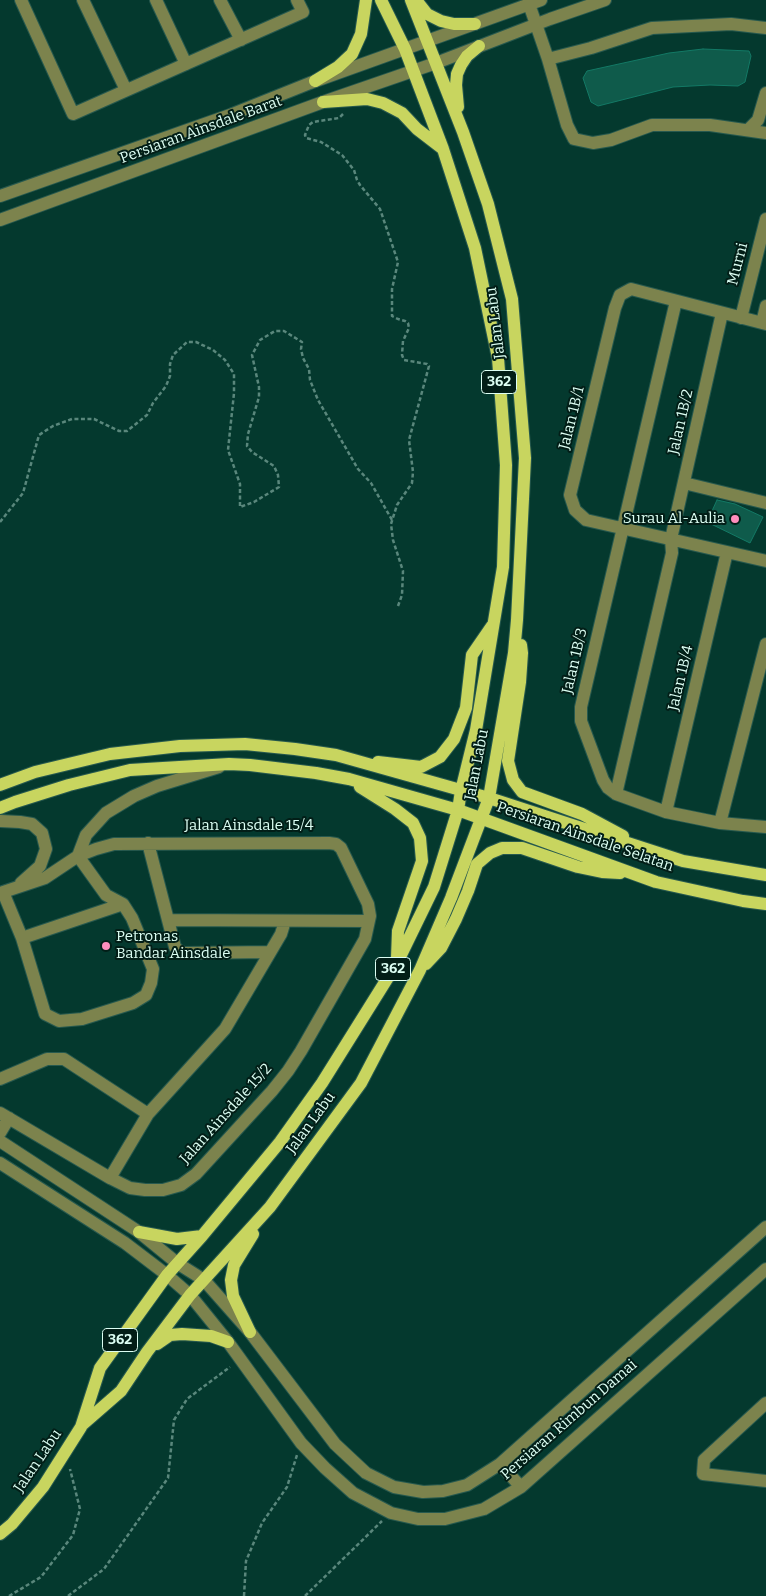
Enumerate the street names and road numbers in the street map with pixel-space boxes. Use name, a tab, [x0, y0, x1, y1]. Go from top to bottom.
street label: Persiaran Ainsdale Barat	[118, 92, 284, 168]
street label: Murni	[724, 241, 752, 287]
street label: Jalan Labu	[483, 286, 509, 360]
road number: 362	[482, 371, 516, 394]
street label: Jalan 1B/1	[555, 385, 589, 451]
street label: Jalan 1B/2	[665, 388, 697, 456]
street label: Jalan 1B/3	[559, 626, 591, 696]
street label: Jalan 1B/4	[665, 643, 697, 713]
street label: Jalan Labu	[461, 728, 493, 802]
street label: Persiaran Ainsdale Selatan	[494, 798, 676, 876]
street label: Jalan Ainsdale 15/4	[184, 817, 314, 835]
road number: 362	[376, 958, 410, 981]
street label: Jalan Ainsdale 15/2	[176, 1060, 276, 1168]
street label: Jalan Labu	[283, 1089, 339, 1157]
road number: 362	[102, 1328, 138, 1352]
street label: Persiaran Rimbun Damai	[497, 1356, 641, 1484]
street label: Jalan Labu	[10, 1426, 66, 1496]

